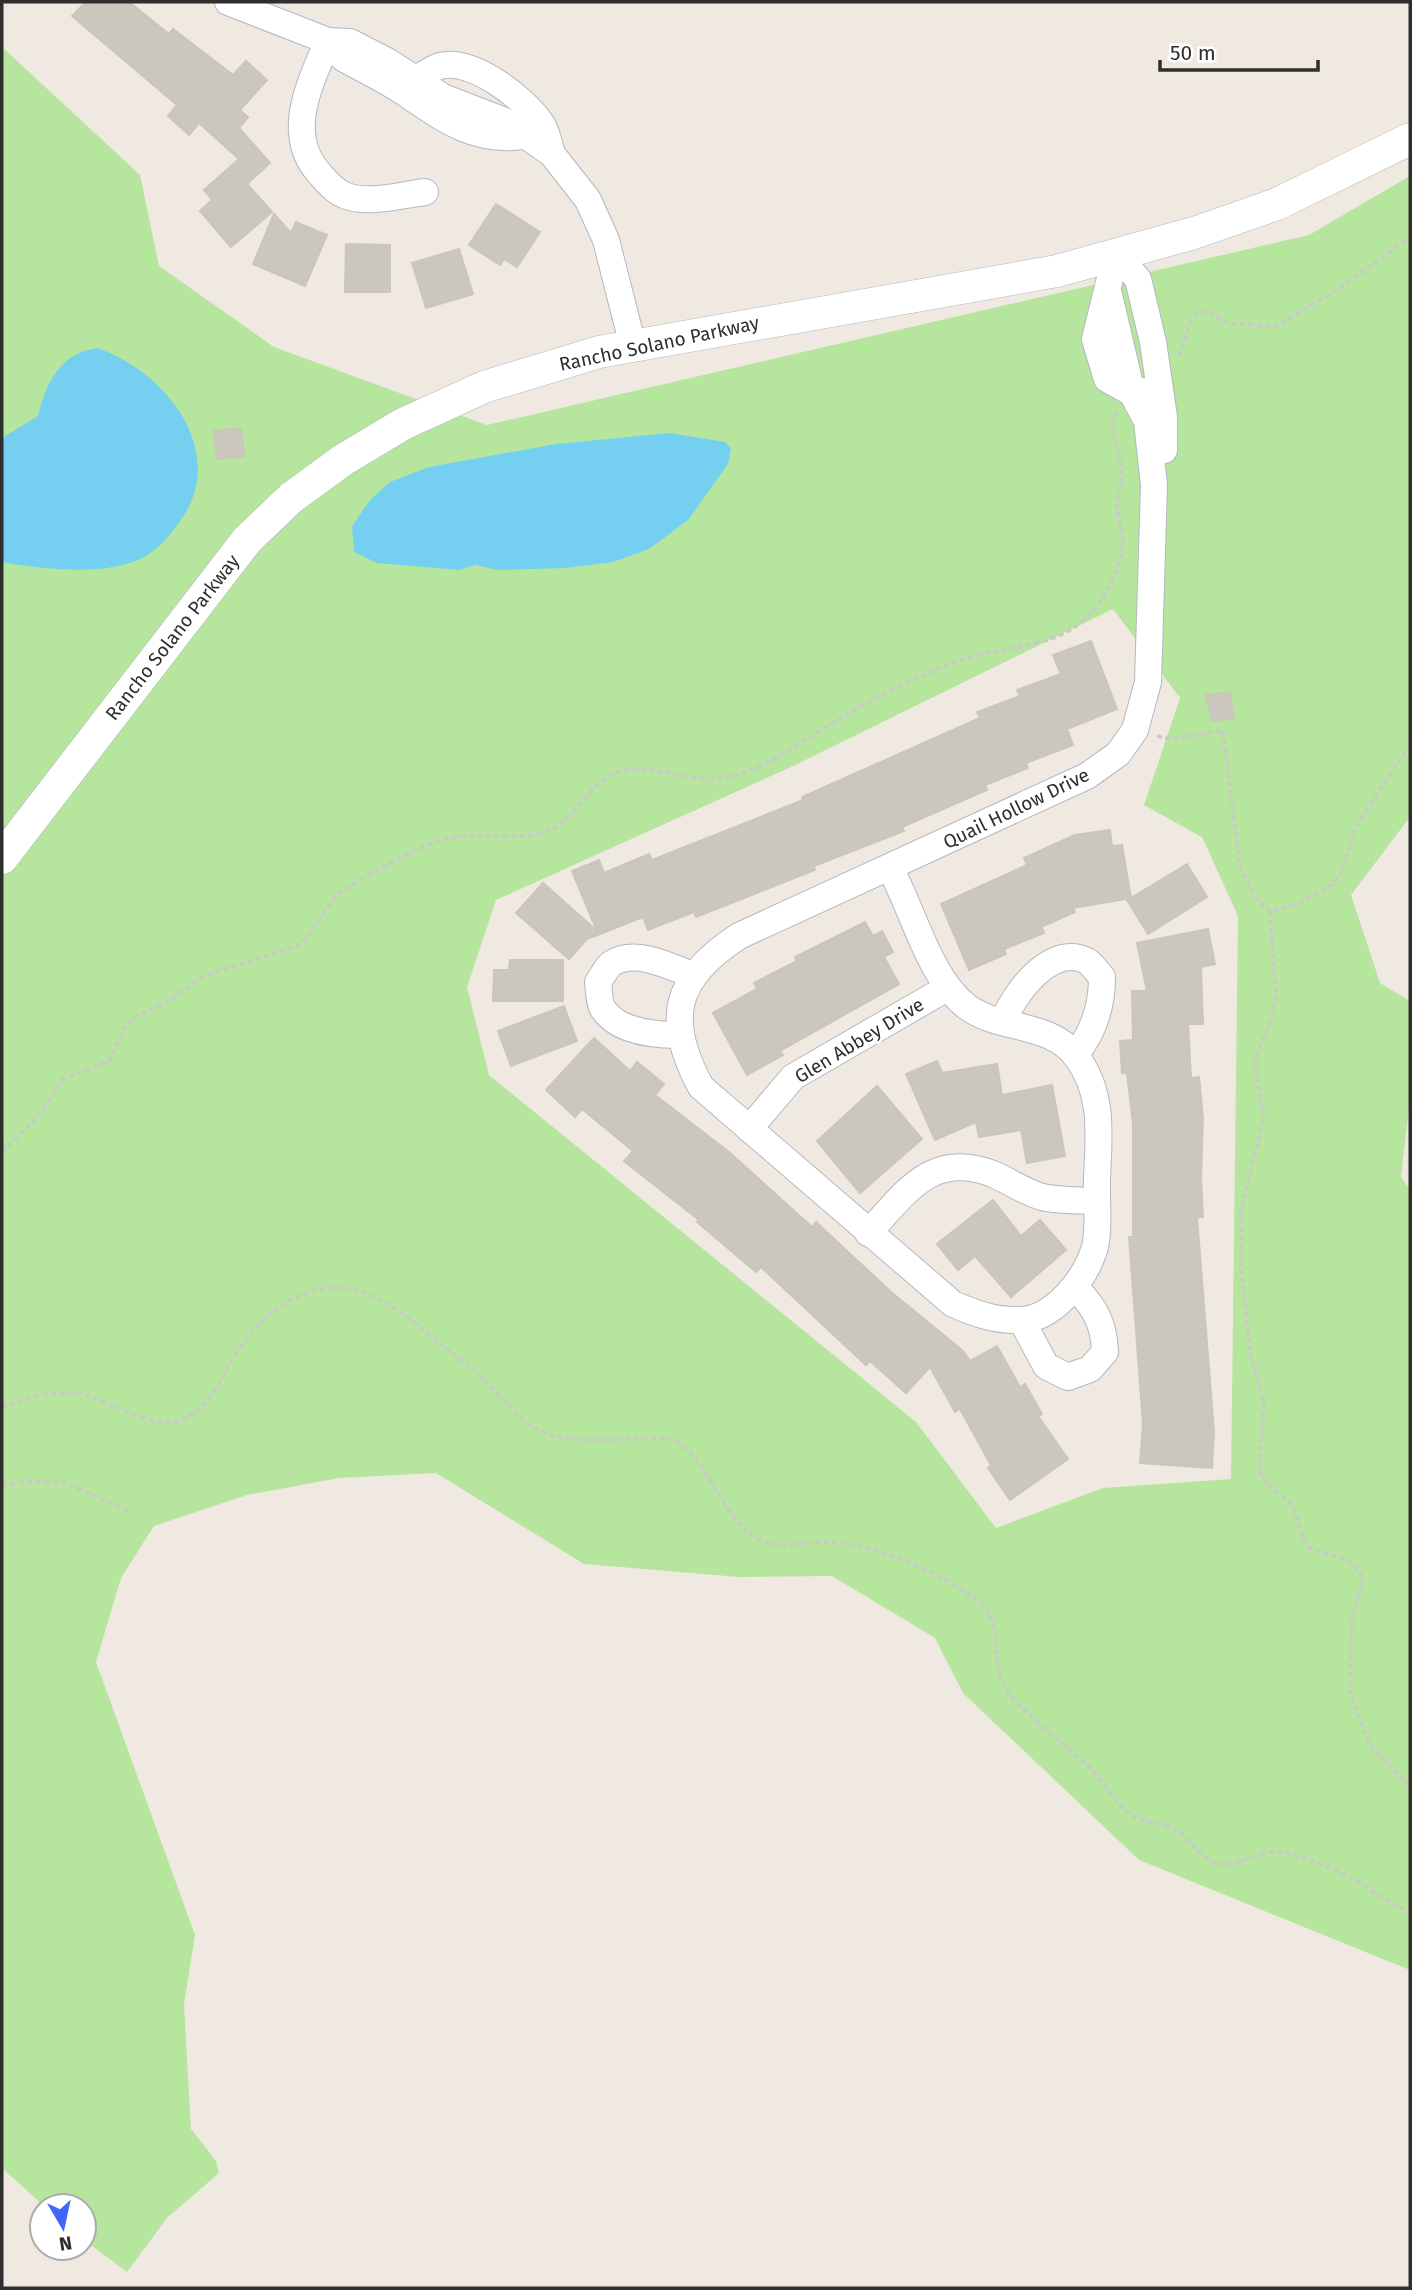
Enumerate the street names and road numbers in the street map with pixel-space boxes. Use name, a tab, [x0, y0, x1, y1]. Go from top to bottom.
street label: Rancho Solano Parkway	[557, 311, 762, 376]
street label: Rancho Solano Parkway	[101, 549, 245, 725]
street label: Quail Hollow Drive	[939, 763, 1093, 854]
street label: Glen Abbey Drive	[790, 993, 928, 1088]

